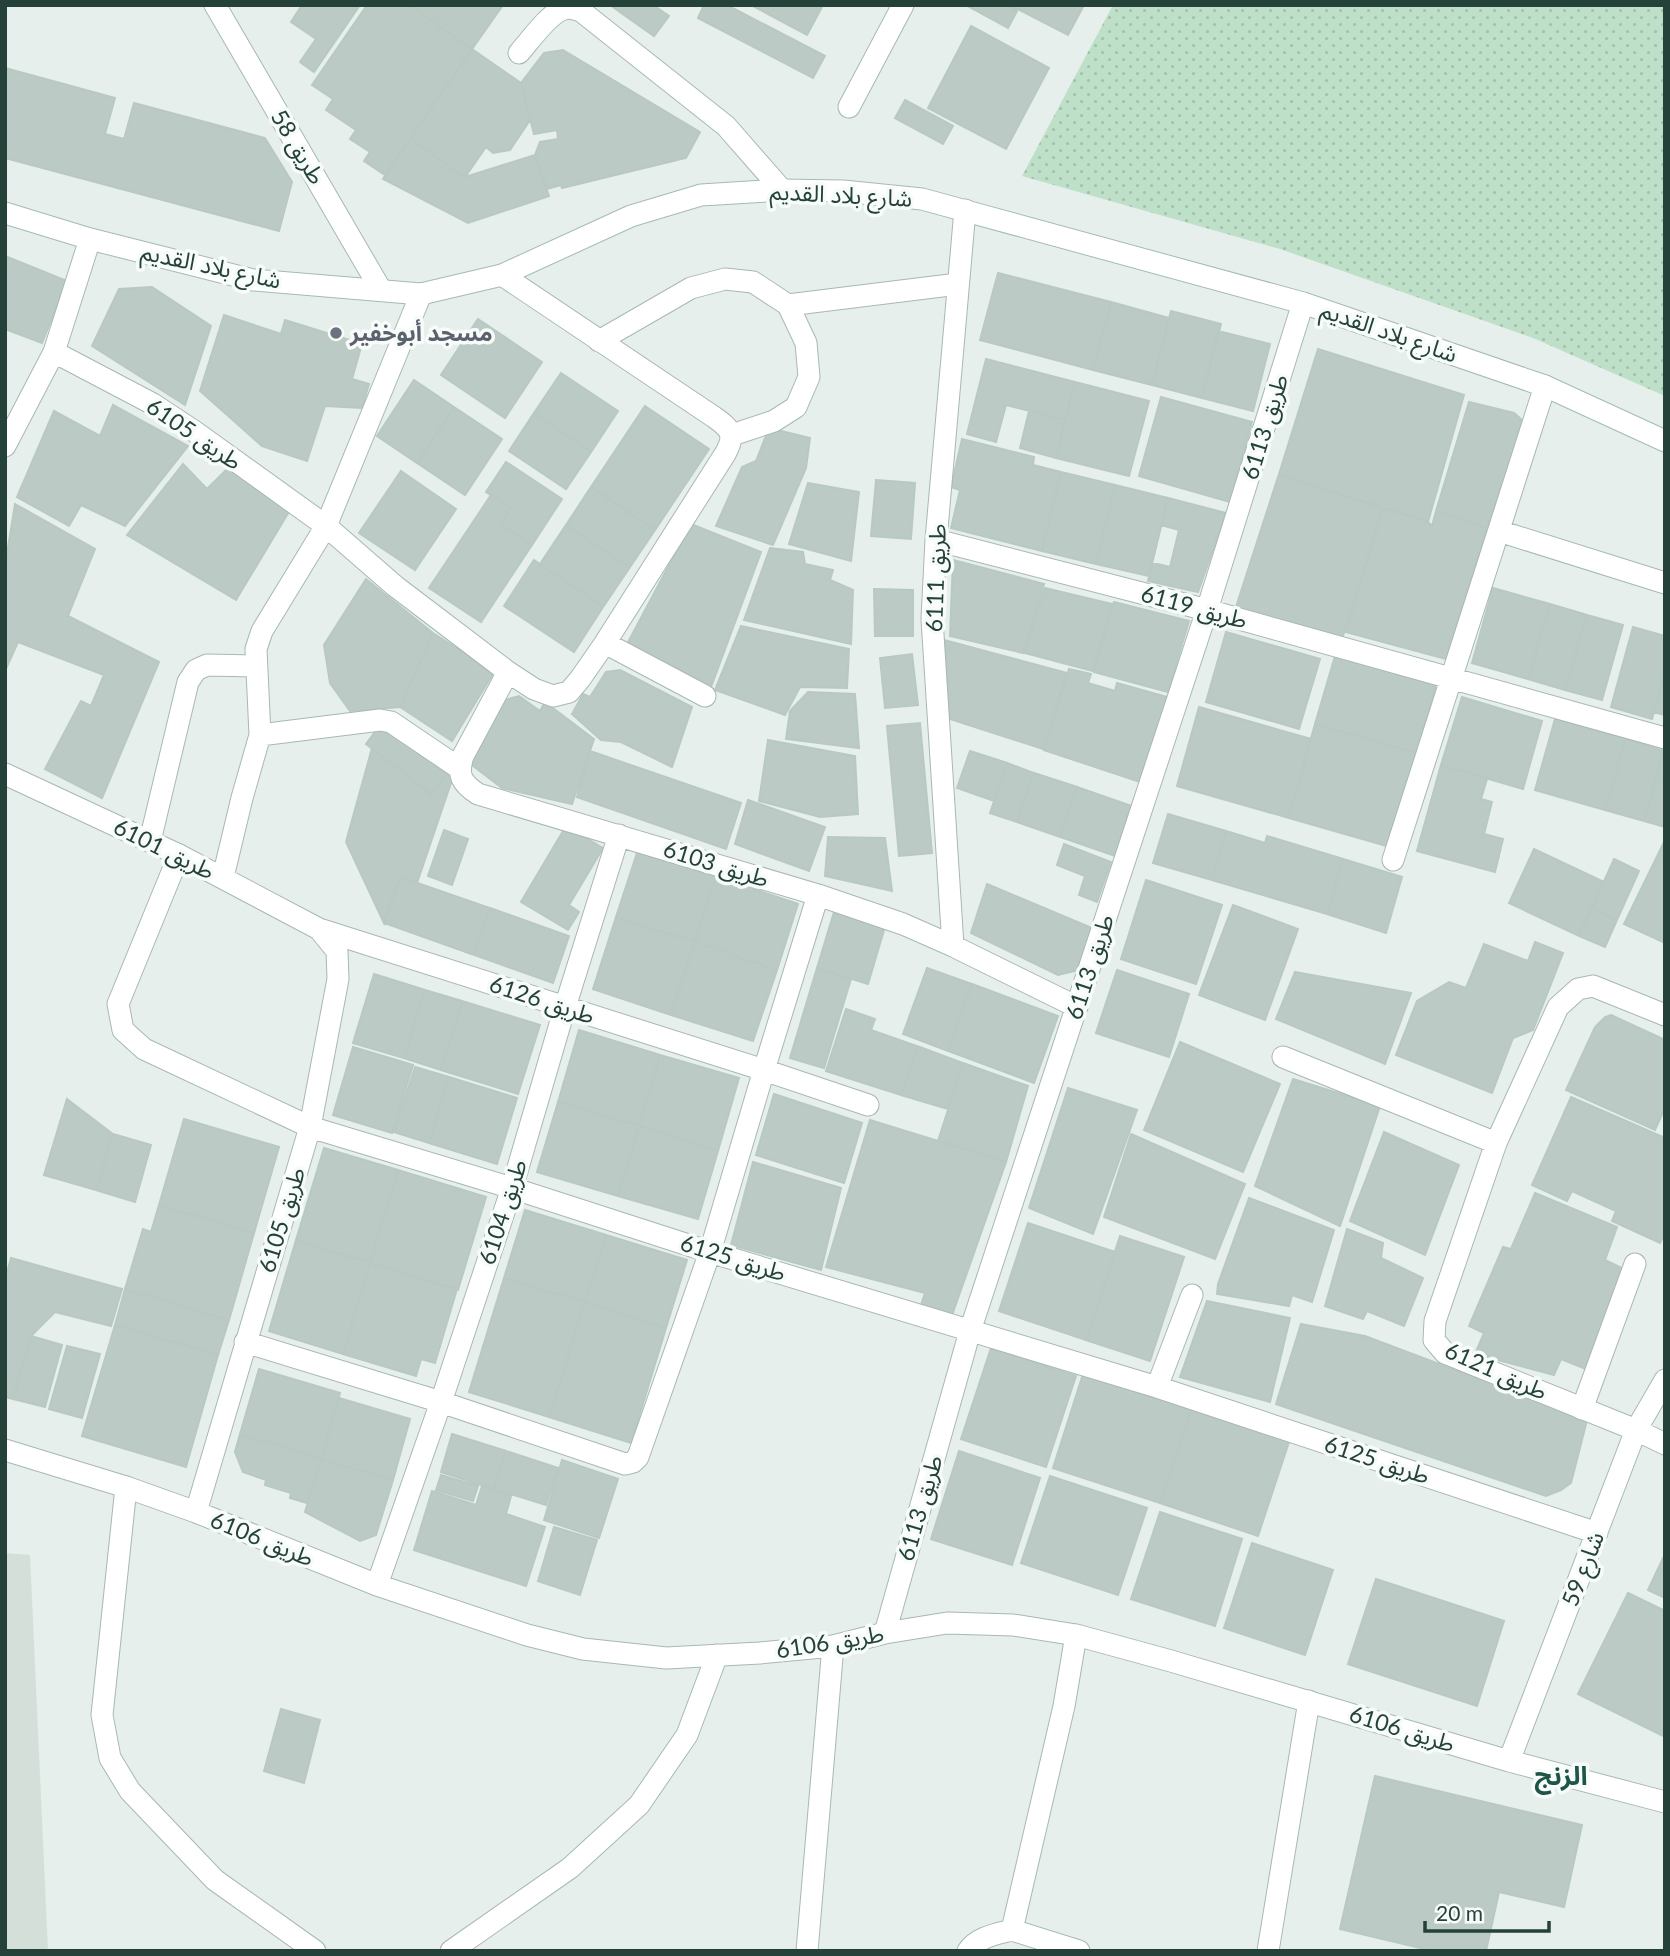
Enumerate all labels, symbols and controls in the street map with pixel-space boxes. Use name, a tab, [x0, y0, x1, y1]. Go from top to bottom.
street label: طريق 58	[265, 104, 332, 189]
street label: شارع بلاد القديم	[769, 176, 913, 216]
street label: شارع بلاد القديم	[138, 237, 284, 297]
street label: شارع بلاد القديم	[1316, 295, 1461, 371]
place label: مسجد أبوخفير	[349, 318, 493, 347]
marker: مسجد أبوخفير	[328, 325, 344, 341]
street label: طريق 6113	[1235, 371, 1294, 483]
street label: طريق 6105	[141, 391, 247, 476]
street label: طريق 6111	[919, 523, 952, 633]
street label: طريق 6119	[1138, 578, 1250, 635]
street label: طريق 6101	[109, 812, 219, 885]
street label: طريق 6103	[660, 834, 772, 893]
street label: طريق 6113	[1059, 911, 1120, 1023]
street label: طريق 6126	[486, 969, 598, 1030]
street label: طريق 6104	[472, 1156, 533, 1268]
street label: طريق 6105	[252, 1164, 311, 1276]
street label: طريق 6125	[677, 1228, 789, 1287]
street label: طريق 6121	[1441, 1335, 1552, 1406]
street label: طريق 6125	[1321, 1429, 1433, 1490]
street label: طريق 6113	[891, 1452, 948, 1564]
street label: طريق 6106	[206, 1505, 318, 1572]
street label: شارع 59	[1555, 1527, 1613, 1611]
street label: طريق 6106	[774, 1619, 886, 1664]
street label: طريق 6106	[1346, 1699, 1458, 1758]
district label: الزنج	[1534, 1759, 1588, 1795]
scale bar	[1425, 1890, 1549, 1934]
text: 20 m	[1436, 1900, 1483, 1925]

